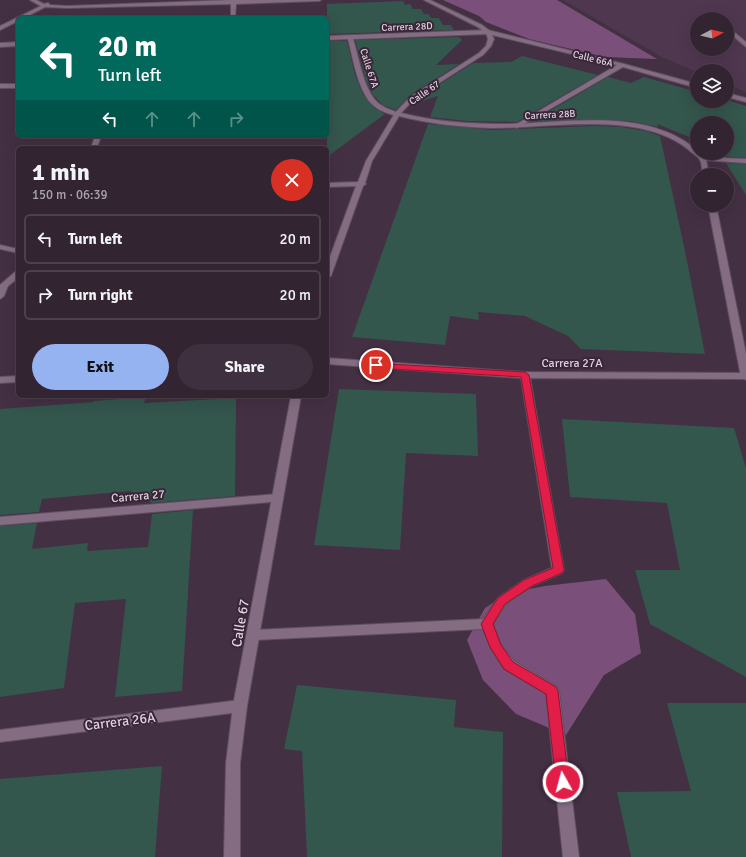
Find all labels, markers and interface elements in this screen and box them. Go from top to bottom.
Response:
north arrow [690,12,734,56]
map controls [690,12,734,212]
street label: Carrera 28D [381,20,433,34]
text: 20 m [98,30,157,64]
icon: left [32,32,84,84]
street label: Calle 67A [357,47,381,90]
street label: Calle 66A [571,48,614,70]
text: Turn left [98,64,161,86]
button: layers [690,64,734,108]
street label: Calle 67 [407,78,442,108]
icon: left [99,108,121,130]
icon: ahead [141,108,163,130]
icon: ahead [183,108,205,130]
icon: right [225,108,247,130]
street label: Carrera 28B [524,108,576,122]
button: + [690,116,734,160]
text: 1 min [32,157,90,187]
button: close [271,159,313,201]
button: − [690,168,734,212]
text: 150 m · 06:39 [32,187,108,203]
icon: left [34,228,56,250]
text: Turn left [68,230,122,248]
text: 20 m [280,230,311,248]
icon: right [34,284,56,306]
text: Turn right [68,286,133,304]
text: 20 m [280,286,311,304]
button: Exit [32,344,169,390]
button: Share [177,344,313,390]
pin [359,348,393,382]
icon: arrive [365,354,387,376]
street label: Carrera 27A [541,356,603,371]
street label: Carrera 27 [111,487,166,506]
street label: Calle 67 [228,598,253,648]
street label: Carrera 26A [84,709,157,734]
position arrow [542,761,584,803]

